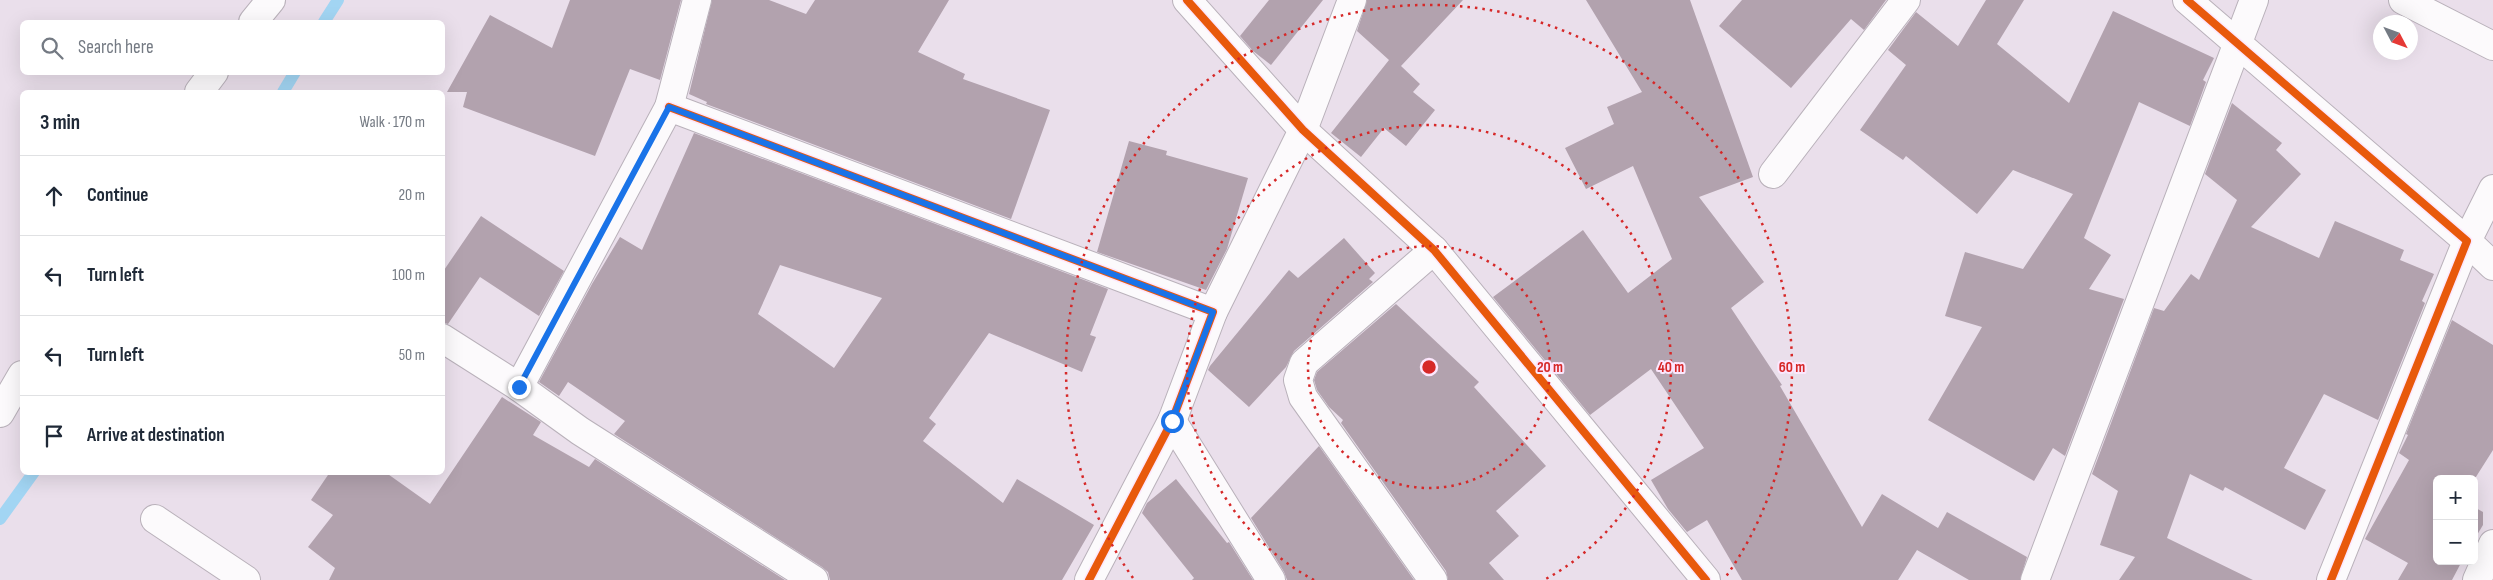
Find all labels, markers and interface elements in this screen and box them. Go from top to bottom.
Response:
north arrow [2373,15,2418,60]
search box [20,20,445,75]
icon: search [38,34,66,62]
text: Search here [78,36,154,59]
text: 3 min [40,110,80,135]
text: Walk · 170 m [360,113,425,132]
icon: ahead [40,182,68,210]
text: Continue [87,184,148,207]
text: 20 m [398,186,425,205]
icon: left [40,262,68,290]
text: Turn left [87,264,144,287]
text: 100 m [392,266,425,285]
icon: left [40,342,68,370]
text: Turn left [87,344,144,367]
text: 50 m [399,346,425,365]
centre of rings [1420,358,1438,376]
text: 20 m [1537,358,1563,377]
text: 40 m [1658,358,1684,377]
text: 60 m [1779,358,1805,377]
route end [508,376,531,399]
route start [1161,410,1184,433]
icon: arrive [40,422,68,450]
text: Arrive at destination [87,424,225,447]
map controls [2433,475,2478,565]
button: + [2433,475,2478,520]
button: − [2433,520,2478,565]

